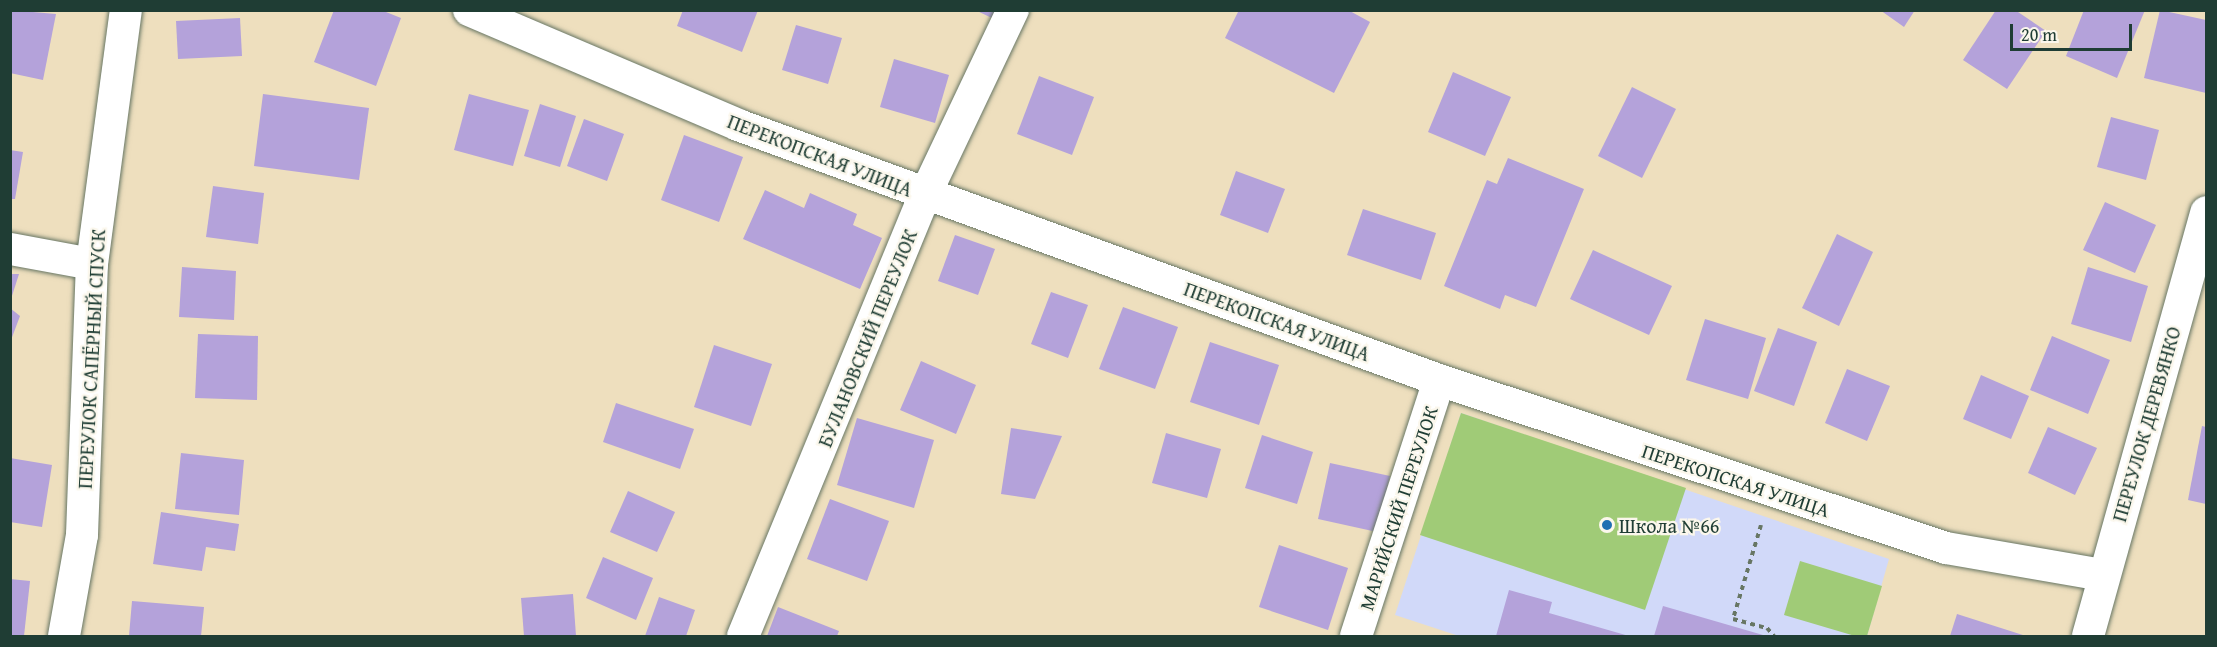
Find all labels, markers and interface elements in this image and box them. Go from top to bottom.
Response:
scale bar [2013,12,2134,50]
text: 20 m [2021,21,2057,48]
street label: ПЕРЕКОПСКАЯ УЛИЦА [724,109,916,201]
street label: БУЛАНОВСКИЙ ПЕРЕУЛОК [812,226,922,450]
street label: ПЕРЕУЛОК САПЁРНЫЙ СПУСК [72,229,110,489]
street label: ПЕРЕКОПСКАЯ УЛИЦА [1181,276,1373,366]
street label: ПЕРЕУЛОК ДЕРЕВЯНКО [2107,324,2185,524]
street label: МАРИЙСКИЙ ПЕРЕУЛОК [1354,403,1442,613]
street label: ПЕРЕКОПСКАЯ УЛИЦА [1639,438,1833,522]
place label: Школа №66 [1619,513,1719,537]
marker: Школа №66 [1600,518,1614,532]

